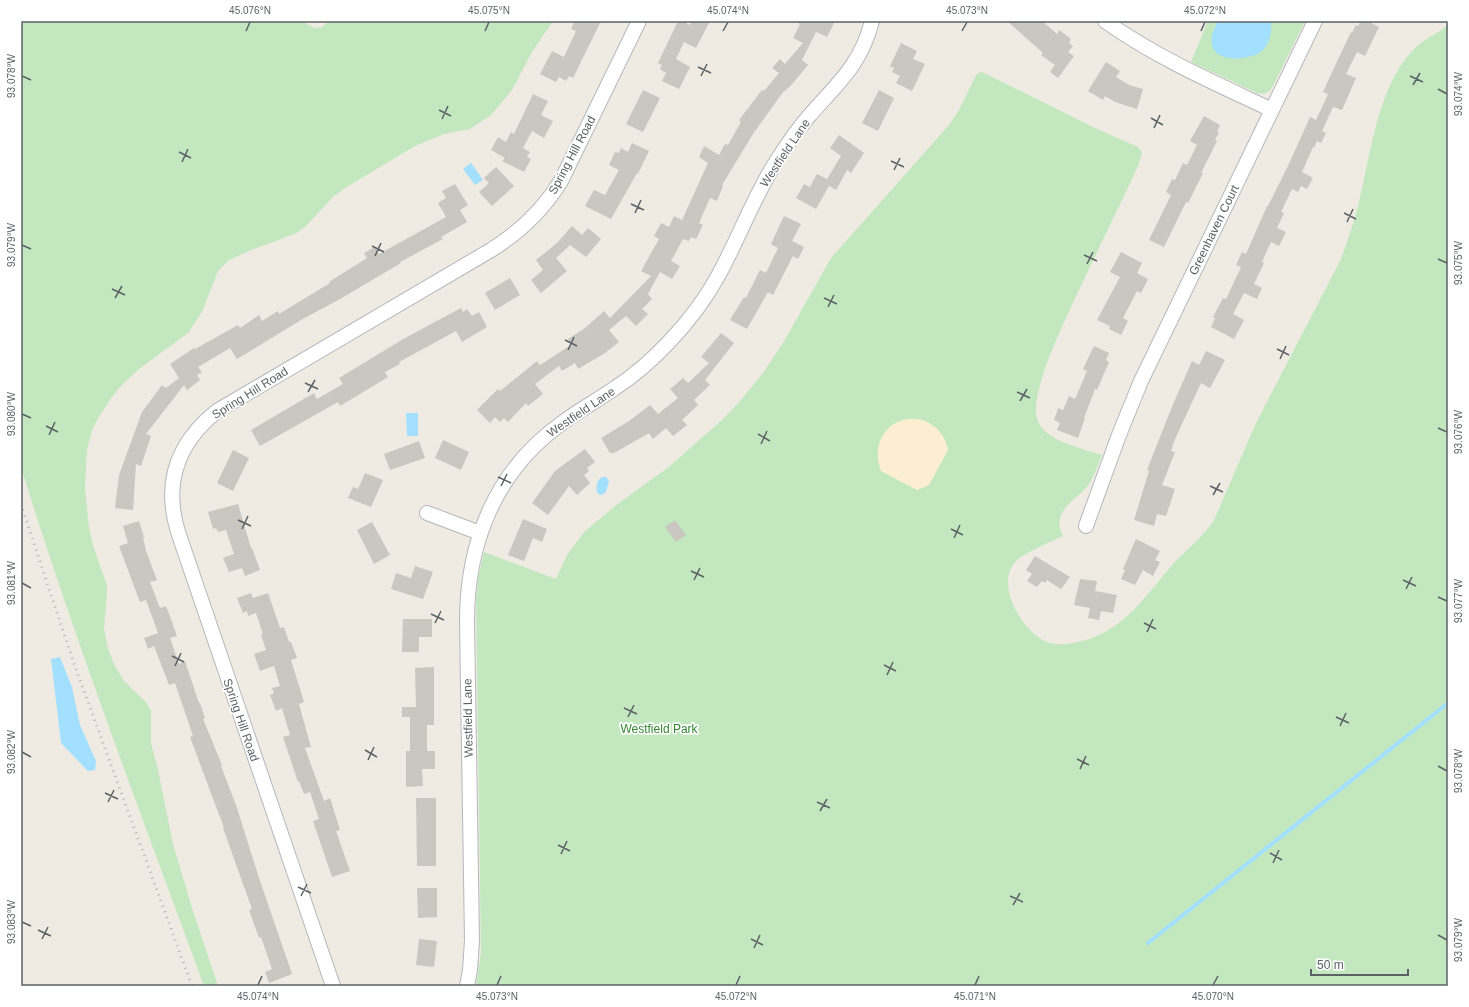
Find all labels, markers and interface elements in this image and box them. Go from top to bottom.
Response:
text: 45.076°N [229,5,271,16]
text: 45.075°N [468,5,510,16]
text: 45.074°N [707,5,749,16]
text: 45.073°N [946,5,988,16]
text: 45.072°N [1184,5,1226,16]
text: 93.078°W [6,53,17,98]
text: 93.074°W [1453,71,1464,116]
street label: Spring Hill Road [545,113,599,197]
street label: Westfield Lane [757,116,813,190]
street label: Greenhaven Court [1186,182,1242,277]
text: 93.079°W [6,222,17,267]
text: 93.075°W [1453,240,1464,285]
street label: Spring Hill Road [210,364,290,422]
street label: Westfield Lane [544,384,618,440]
text: 93.080°W [6,391,17,436]
text: 93.076°W [1453,409,1464,454]
text: 93.081°W [6,560,17,605]
text: 93.077°W [1453,578,1464,623]
street label: Spring Hill Road [220,677,262,763]
street label: Westfield Lane [460,678,476,758]
park label: Westfield Park [620,722,699,736]
text: 93.082°W [6,729,17,774]
text: 93.078°W [1453,748,1464,793]
text: 93.083°W [6,899,17,944]
text: 93.079°W [1453,917,1464,962]
scale bar [1311,951,1408,977]
text: 50 m [1317,958,1344,972]
text: 45.074°N [237,991,279,1002]
text: 45.073°N [476,991,518,1002]
text: 45.072°N [715,991,757,1002]
text: 45.071°N [954,991,996,1002]
text: 45.070°N [1192,991,1234,1002]

